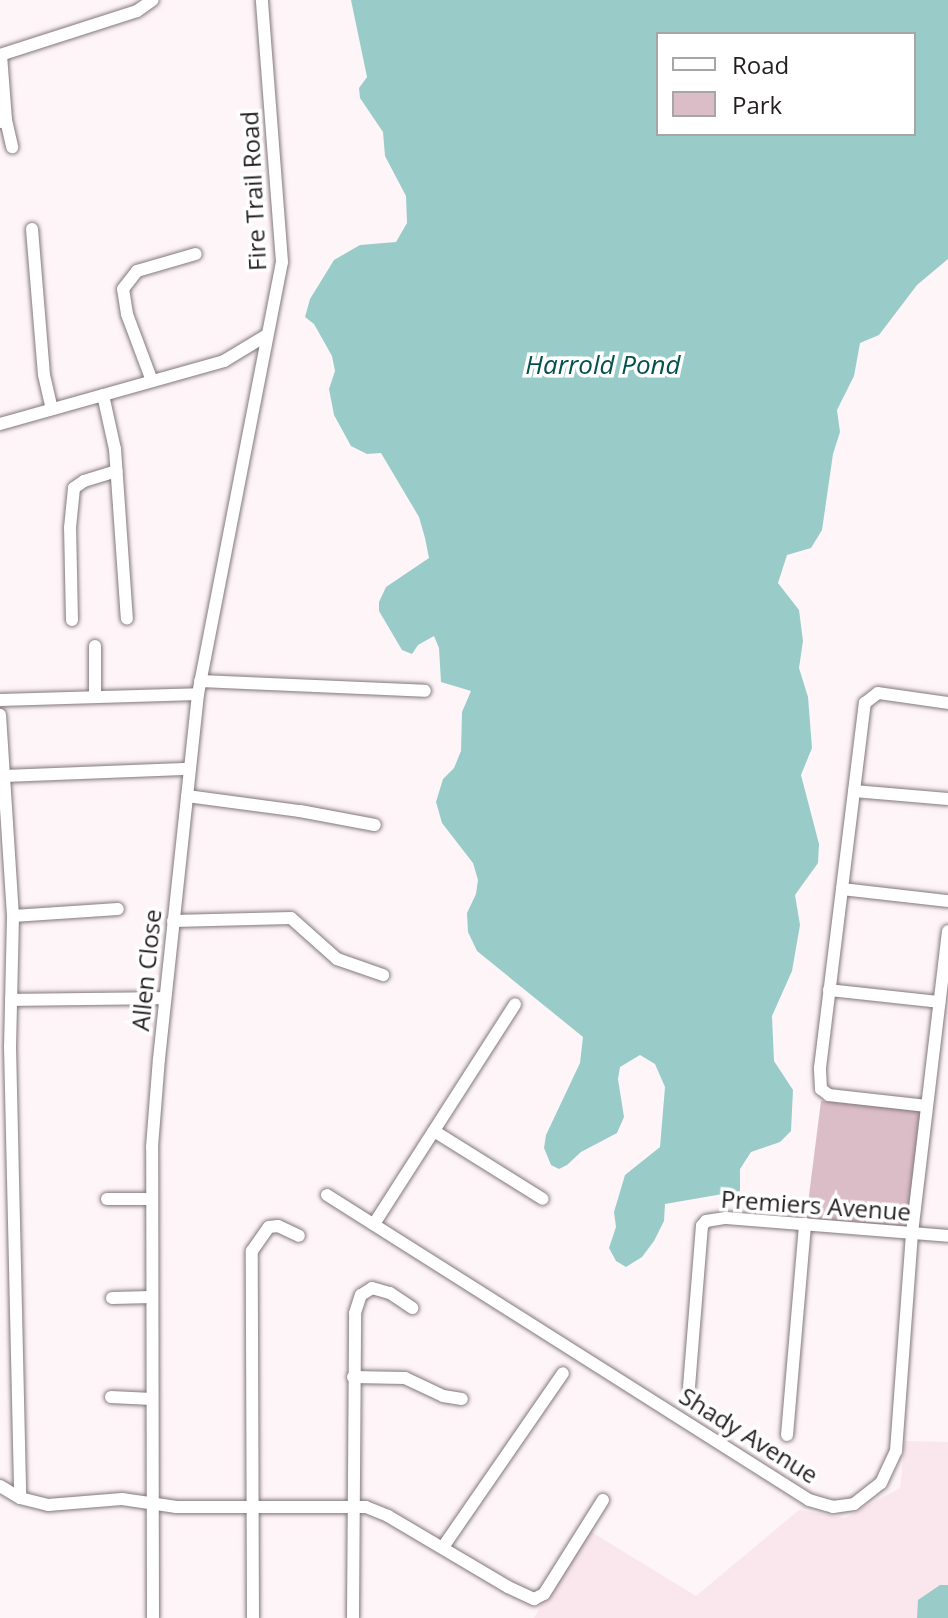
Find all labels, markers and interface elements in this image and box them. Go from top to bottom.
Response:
legend [656,32,916,136]
text: Road [732,48,789,81]
text: Park [732,88,782,121]
street label: Fire Trail Road [234,110,272,272]
water label: Harrold Pond [525,349,681,381]
street label: Allen Close [125,908,167,1032]
street label: Premiers Avenue [720,1184,912,1226]
street label: Shady Avenue [674,1381,824,1489]

